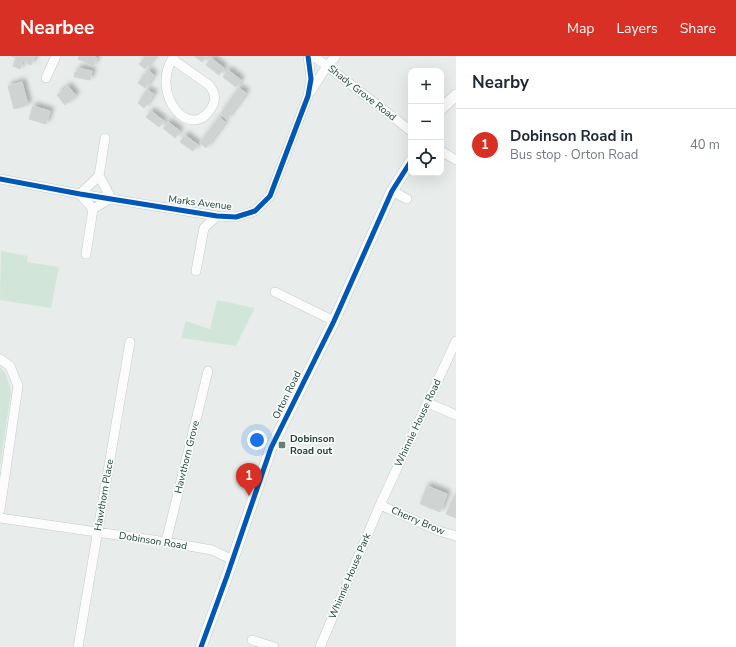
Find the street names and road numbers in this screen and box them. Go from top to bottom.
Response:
street label: Shady Grove Road [325,62,399,124]
street label: Marks Avenue [168,192,232,214]
street label: Orton Road [269,368,305,421]
street label: Whinnie House Road [392,377,445,469]
street label: Hawthorn Grove [171,419,203,495]
street label: Hawthorn Place [91,458,117,532]
street label: Cherry Brow [389,503,448,539]
street label: Dobinson Road [118,529,188,553]
street label: Whinnie House Park [326,530,375,621]

